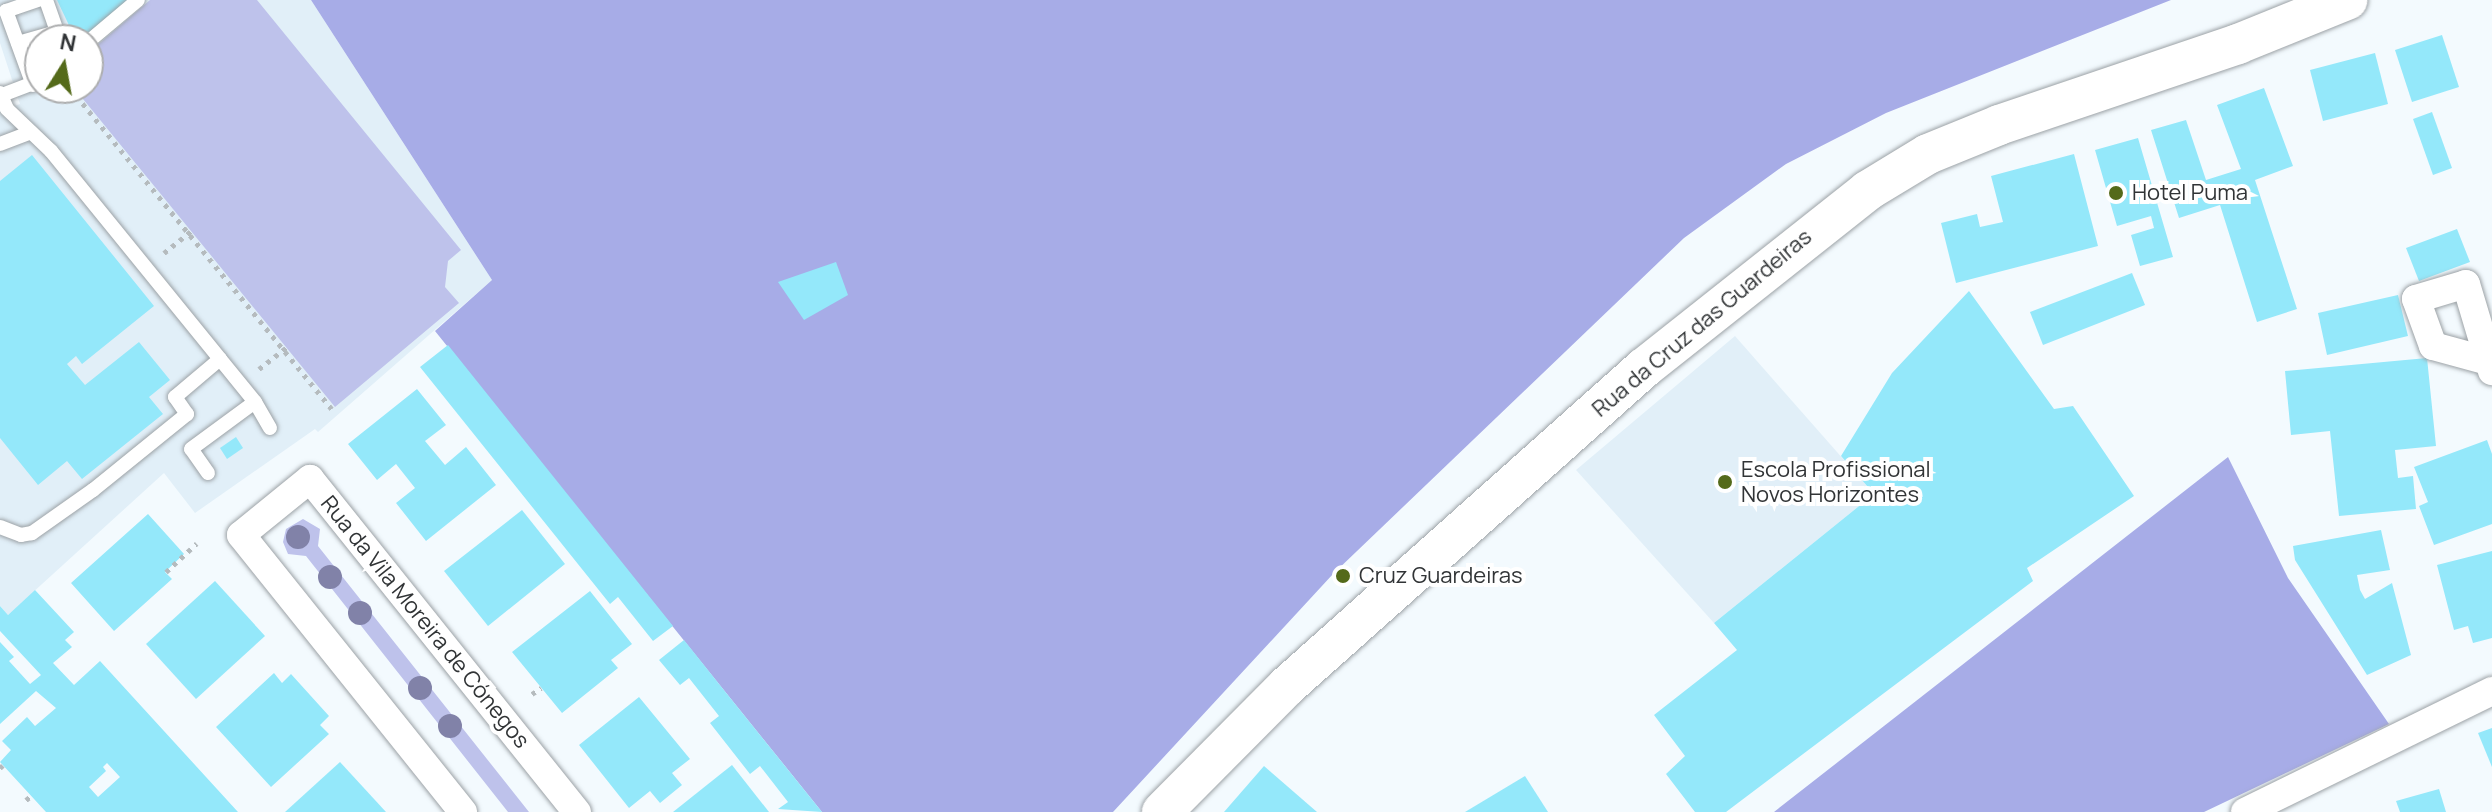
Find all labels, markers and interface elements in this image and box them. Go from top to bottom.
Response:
north arrow [24,24,104,104]
text: N [58,26,79,59]
place label: Hotel Puma [2132,180,2248,206]
marker: Hotel Puma [2107,184,2125,202]
street label: Rua da Cruz das Guardeiras [1587,224,1817,422]
place label: Escola Profissional Novos Horizontes [1741,456,1931,508]
marker: Escola Profissional Novos Horizontes [1716,473,1734,491]
street label: Rua da Vila Moreira de Cónegos [315,491,535,753]
place label: Cruz Guardeiras [1359,563,1523,589]
marker: Cruz Guardeiras [1334,567,1352,585]

